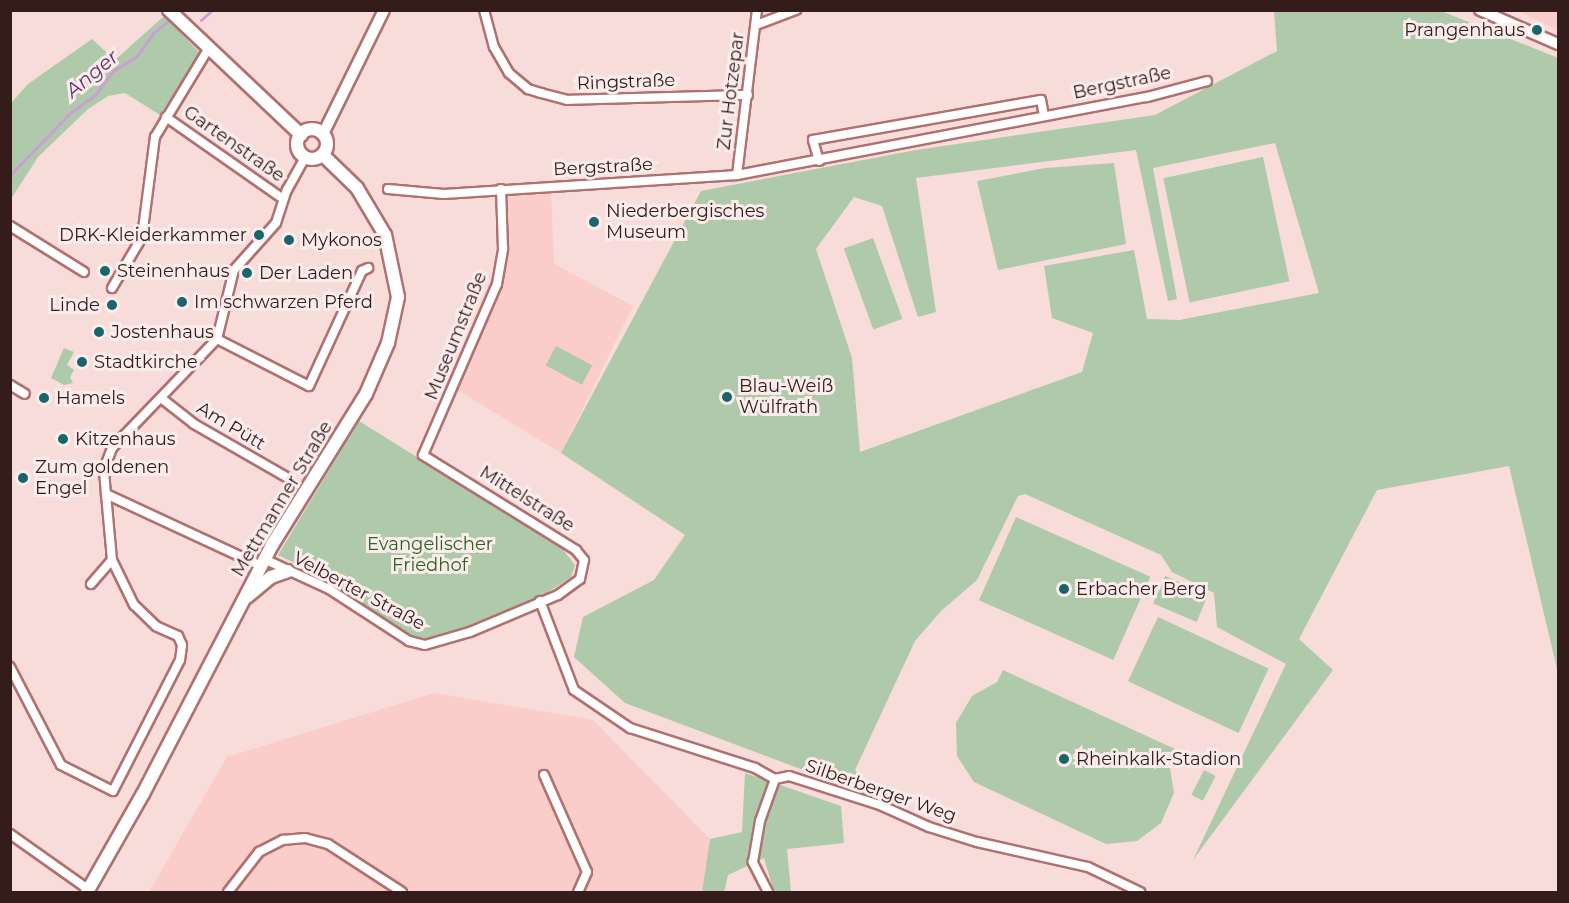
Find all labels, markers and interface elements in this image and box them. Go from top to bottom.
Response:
place label: Prangenhaus [1404,19,1525,41]
marker: Prangenhaus [1530,23,1544,37]
street label: Zur Hotzepar [713,31,749,151]
water label: Anger [61,45,123,103]
street label: Bergstraße [1071,62,1173,104]
street label: Ringstraße [576,69,676,95]
street label: Gartenstraße [179,101,289,187]
street label: Bergstraße [553,154,653,180]
place label: Niederbergisches Museum [606,201,764,244]
marker: Niederbergisches Museum [587,215,601,229]
place label: DRK-Kleiderkammer [59,224,247,246]
marker: DRK-Kleiderkammer [252,228,266,242]
place label: Mykonos [301,229,382,251]
marker: Mykonos [282,233,296,247]
place label: Steinenhaus [117,260,230,282]
place label: Der Laden [259,262,353,284]
marker: Steinenhaus [98,264,112,278]
marker: Der Laden [240,266,254,280]
street label: Museumstraße [420,269,492,403]
place label: Im schwarzen Pferd [194,291,373,313]
place label: Linde [49,294,100,316]
marker: Im schwarzen Pferd [175,295,189,309]
marker: Linde [105,298,119,312]
place label: Jostenhaus [111,321,214,343]
marker: Jostenhaus [92,325,106,339]
place label: Stadtkirche [94,351,198,373]
marker: Stadtkirche [75,355,89,369]
place label: Blau-Weiß Wülfrath [739,376,833,418]
place label: Hamels [56,387,125,409]
marker: Blau-Weiß Wülfrath [720,390,734,404]
marker: Hamels [37,391,51,405]
street label: Am Pütt [193,397,269,455]
street label: Mettmanner Straße [227,417,337,581]
place label: Kitzenhaus [75,428,176,450]
marker: Kitzenhaus [56,432,70,446]
place label: Zum goldenen Engel [35,457,169,500]
street label: Mittelstraße [476,461,578,537]
marker: Zum goldenen Engel [16,471,30,485]
park label: Evangelischer Friedhof [367,534,493,576]
street label: Velberter Straße [289,547,429,635]
place label: Erbacher Berg [1076,578,1207,600]
marker: Erbacher Berg [1057,582,1071,596]
place label: Rheinkalk-Stadion [1076,748,1241,770]
marker: Rheinkalk-Stadion [1057,752,1071,766]
street label: Silberberger Weg [803,755,959,827]

